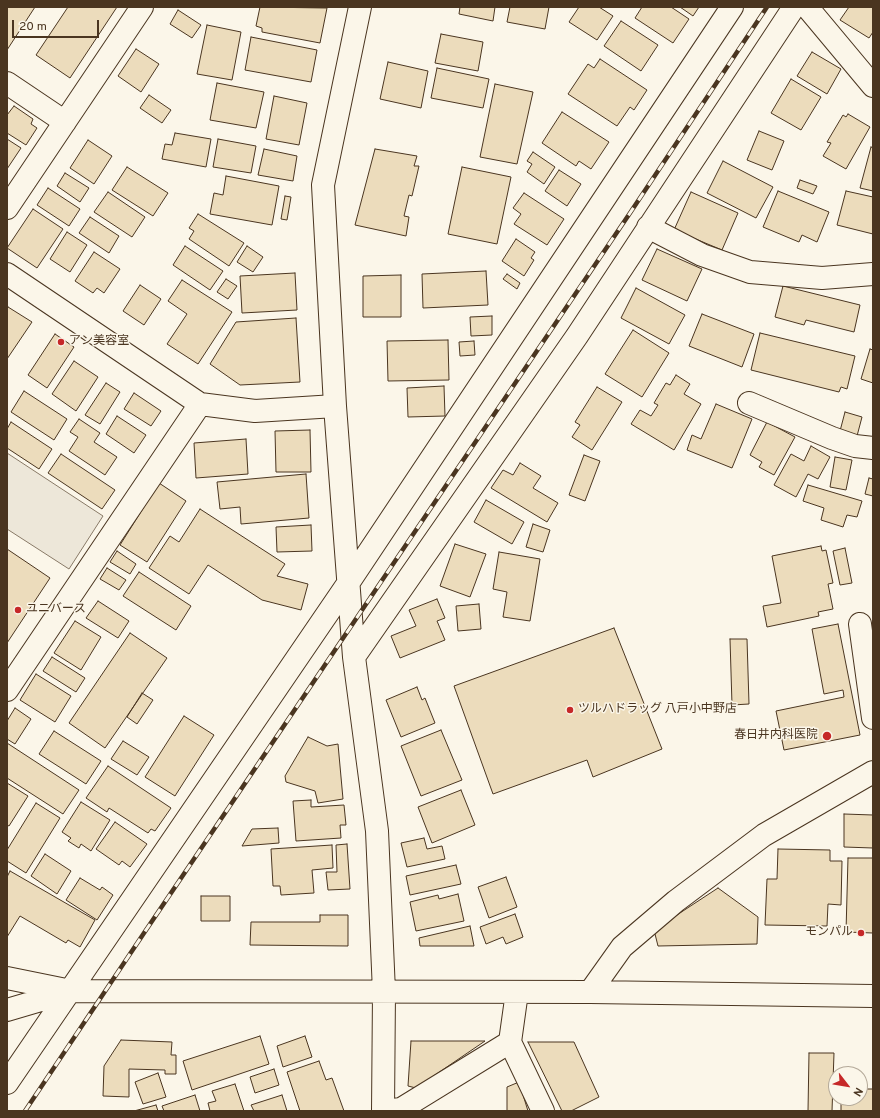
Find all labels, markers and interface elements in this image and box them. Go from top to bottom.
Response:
scale bar [14,12,101,38]
text: 20 m [19,19,47,35]
place label: アン美容室 [69,335,129,349]
marker: アン美容室 [56,337,66,347]
place label: ユニバース [26,603,86,617]
marker: ユニバース [13,605,23,615]
place label: ツルハドラッグ 八戸小中野店 [578,703,737,717]
marker: ツルハドラッグ 八戸小中野店 [565,705,575,715]
place label: 春日井内科医院 [734,729,818,743]
marker: 春日井内科医院 [821,730,833,742]
place label: モンパル [805,926,853,940]
marker: モンパル [856,928,866,938]
north arrow [828,1066,868,1106]
text: N [849,1085,865,1099]

